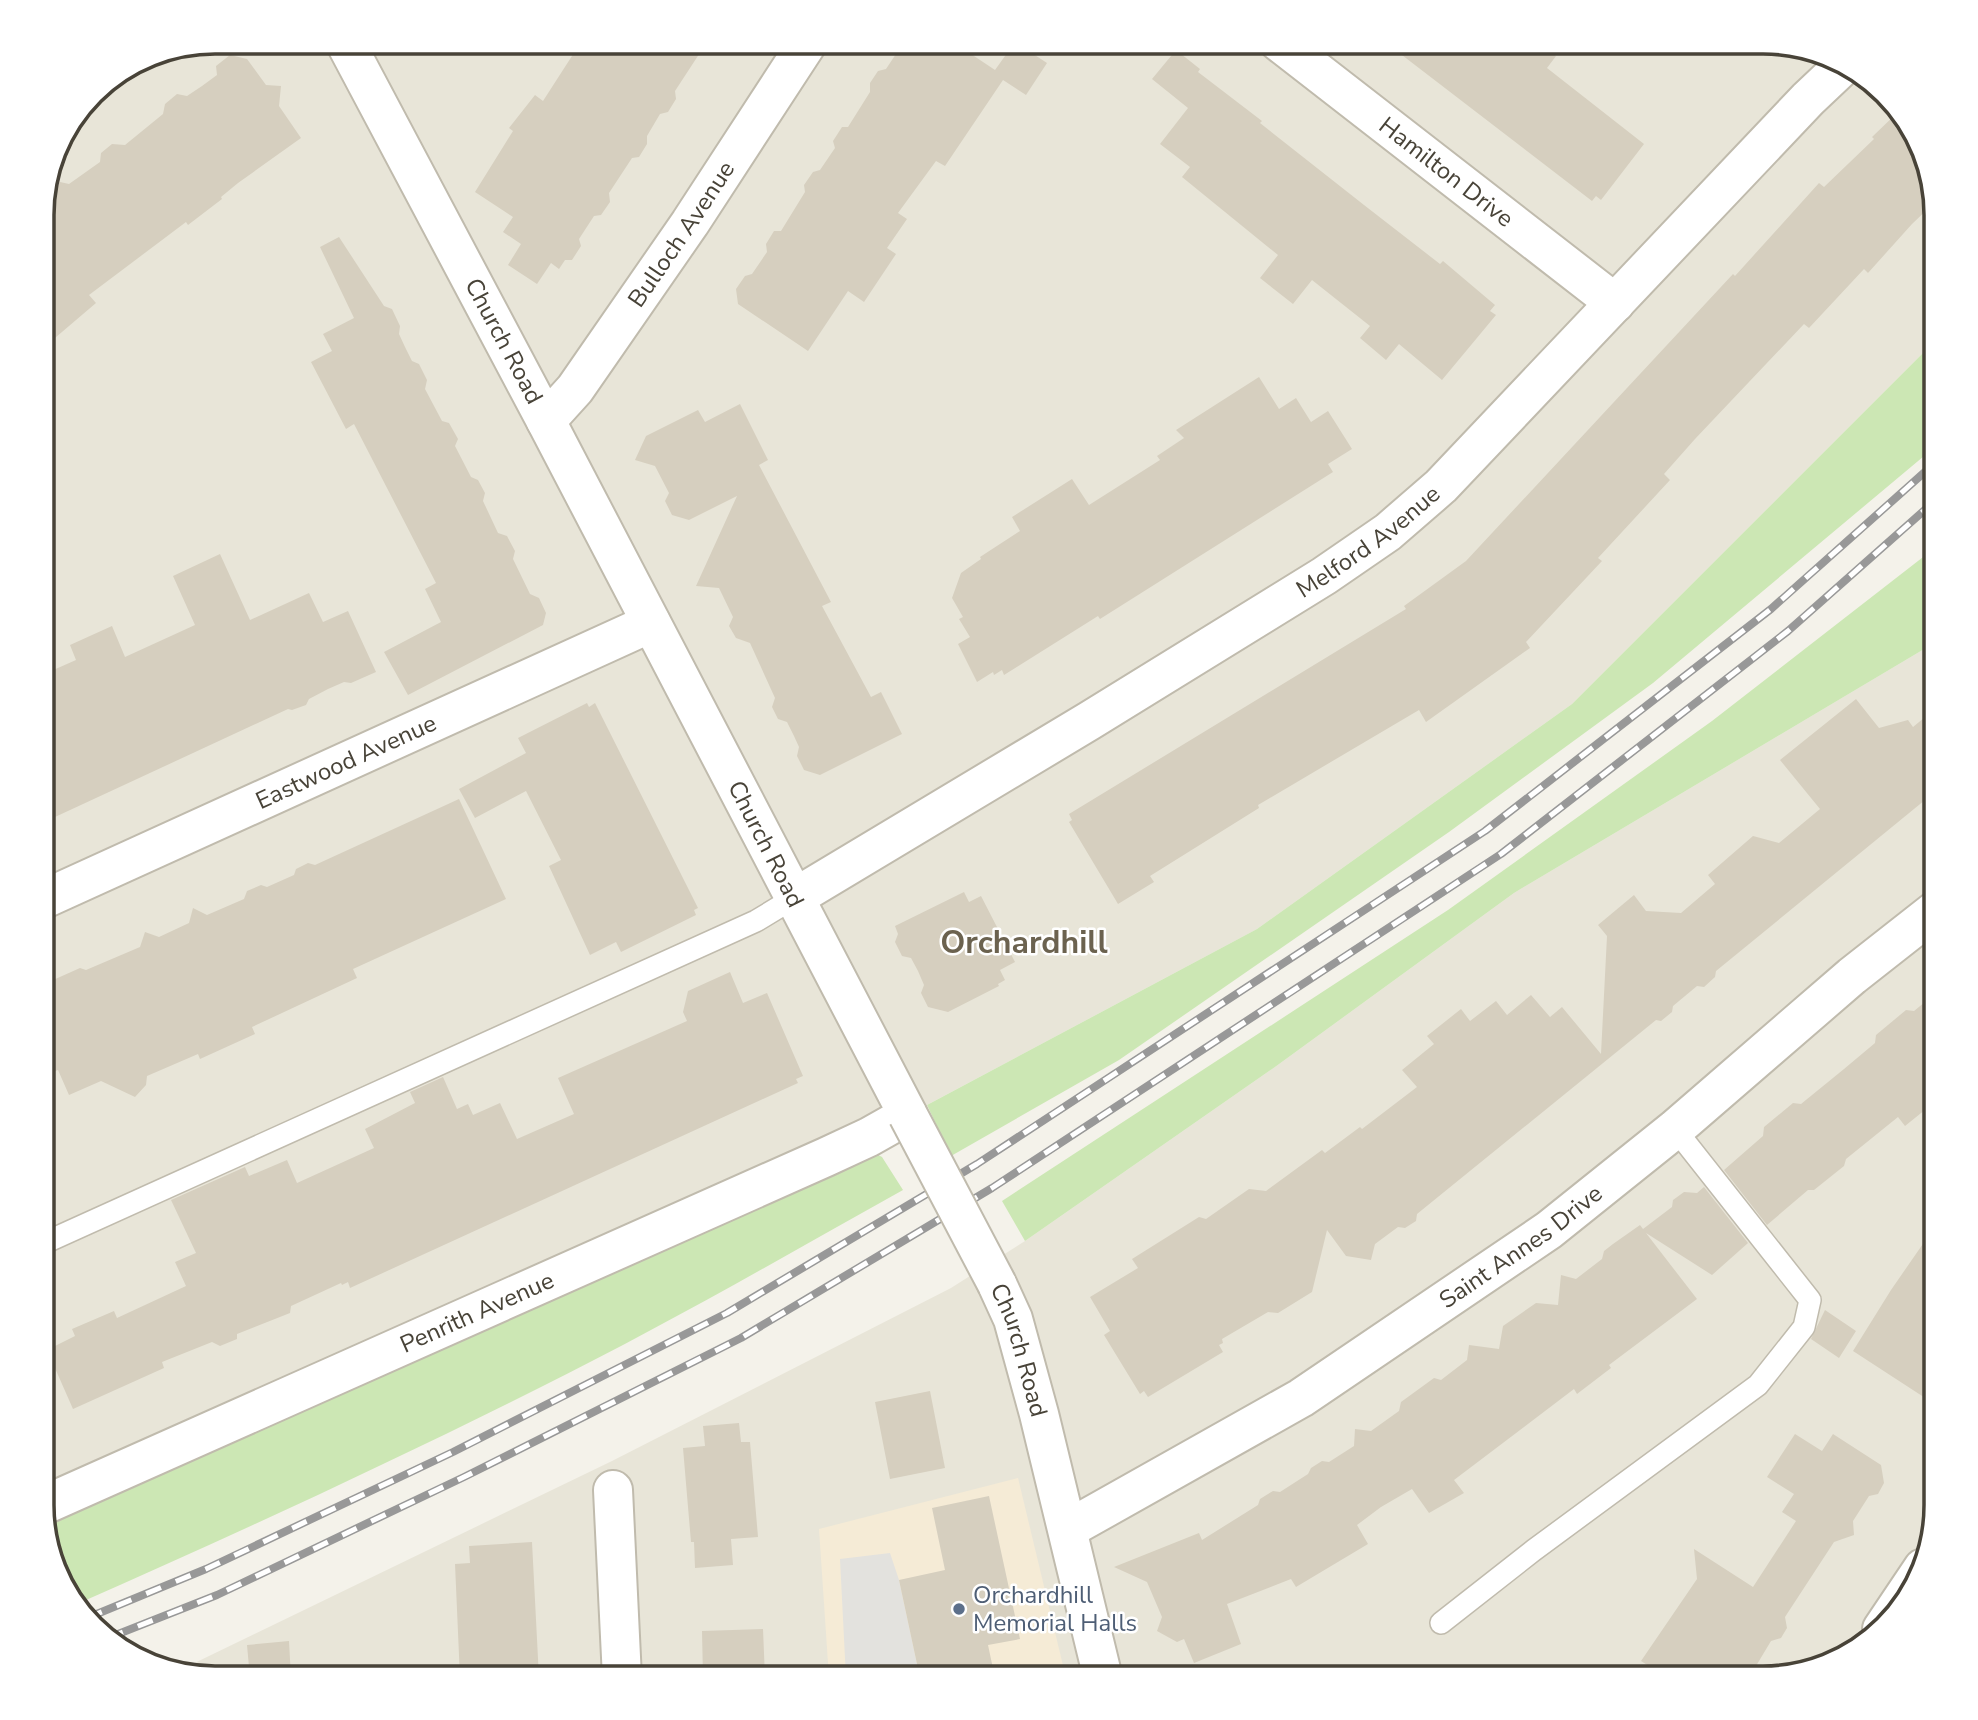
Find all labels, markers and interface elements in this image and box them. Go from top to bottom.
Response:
street label: Hamilton Drive [1372,110,1520,235]
street label: Bulloch Avenue [620,155,742,314]
street label: Church Road [457,272,551,410]
street label: Melford Avenue [1290,478,1447,605]
street label: Eastwood Avenue [251,707,441,817]
street label: Church Road [720,775,812,913]
district label: Orchardhill [940,921,1108,964]
street label: Saint Annes Drive [1433,1178,1609,1316]
street label: Penrith Avenue [395,1264,559,1361]
street label: Church Road [983,1278,1055,1420]
place label: Orchardhill Memorial Halls [973,1579,1137,1639]
marker: Orchardhill Memorial Halls [951,1601,967,1617]

